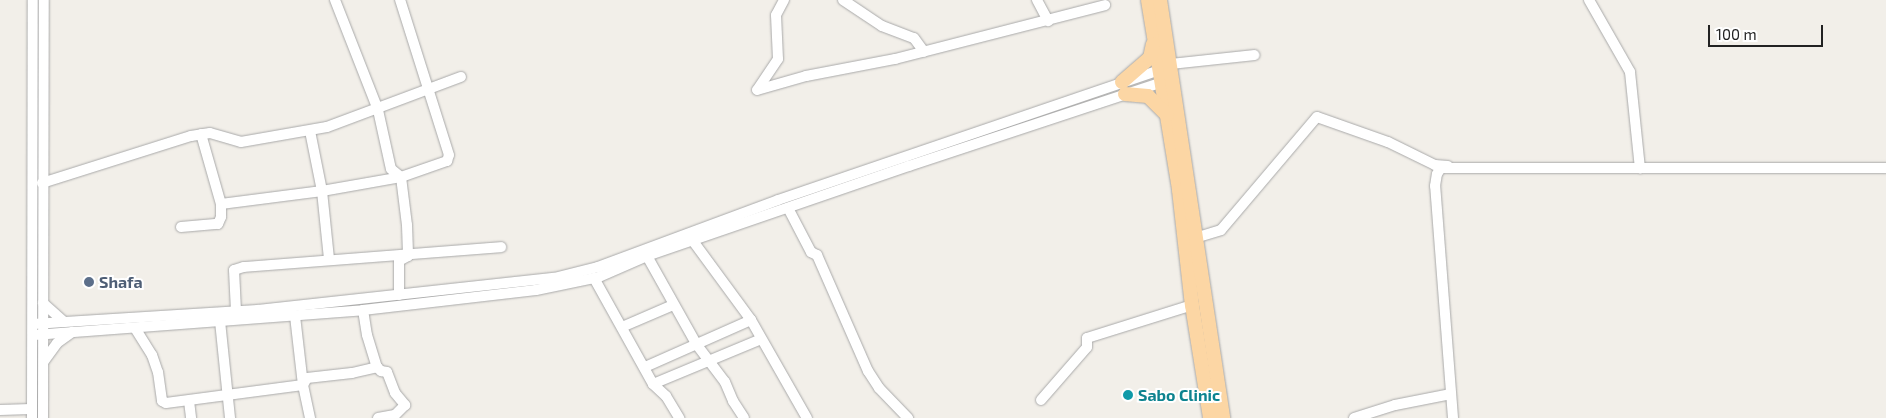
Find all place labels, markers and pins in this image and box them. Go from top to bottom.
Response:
place label: Shafa [99,272,143,292]
marker: Shafa [83,276,95,288]
place label: Sabo Clinic [1138,385,1220,405]
marker: Sabo Clinic [1122,389,1134,401]

